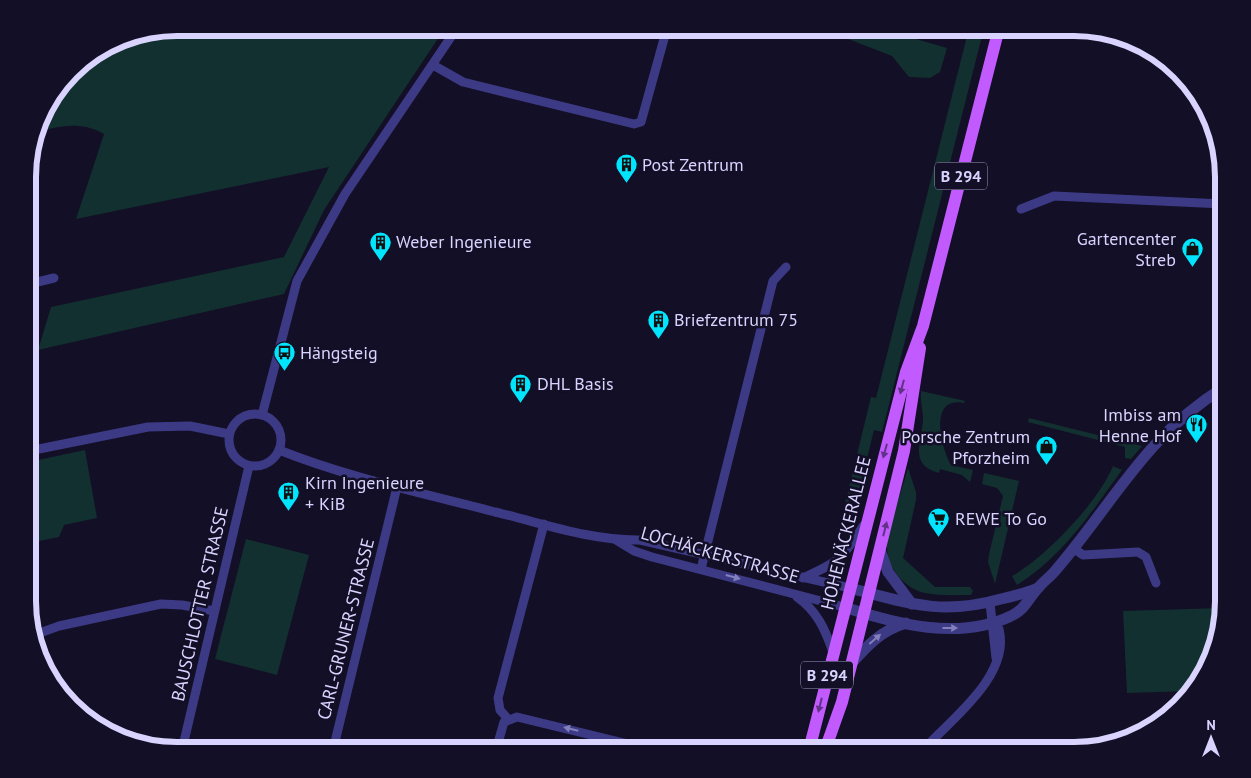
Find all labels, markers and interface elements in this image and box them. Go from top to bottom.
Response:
building icon: Post Zentrum [614,153,638,184]
place label: Post Zentrum [642,153,744,176]
road number: B 294 [935,162,987,190]
place label: Gartencenter Streb [1077,227,1176,271]
building icon: Weber Ingenieure [368,230,392,261]
place label: Weber Ingenieure [396,230,532,253]
shop icon: Gartencenter Streb [1180,237,1204,268]
building icon: Briefzentrum 75 [646,308,670,339]
place label: Briefzentrum 75 [674,308,798,331]
bus stop icon: Hängsteig [272,341,296,372]
place label: Hängsteig [300,341,378,364]
building icon: DHL Basis [509,372,533,403]
place label: DHL Basis [537,372,614,395]
one-way arrow [898,379,906,394]
place label: Imbiss am Henne Hof [1099,403,1182,447]
restaurant icon: Imbiss am Henne Hof [1185,413,1209,444]
place label: Porsche Zentrum Pforzheim [901,425,1030,469]
shop icon: Porsche Zentrum Pforzheim [1034,435,1058,466]
one-way arrow [881,443,889,459]
street label: HOHENÄCKERALLEE [815,453,876,612]
place label: Kirn Ingenieure + KiB [305,471,424,515]
building icon: Kirn Ingenieure + KiB [277,481,301,512]
street label: BAUSCHLOTTER STRASSE [166,504,233,703]
supermarket icon: REWE To Go [927,507,951,538]
place label: REWE To Go [955,507,1047,530]
street label: LOCHÄCKERSTRASSE [638,521,802,588]
one-way arrow [881,521,889,536]
street label: CARL-GRUNER-STRASSE [312,536,379,722]
one-way arrow [726,574,741,582]
one-way arrow [943,624,959,632]
one-way arrow [869,633,882,644]
road number: B 294 [801,662,853,688]
one-way arrow [816,698,824,713]
north arrow [1186,713,1236,763]
text: N [1206,716,1216,734]
one-way arrow [563,725,578,733]

